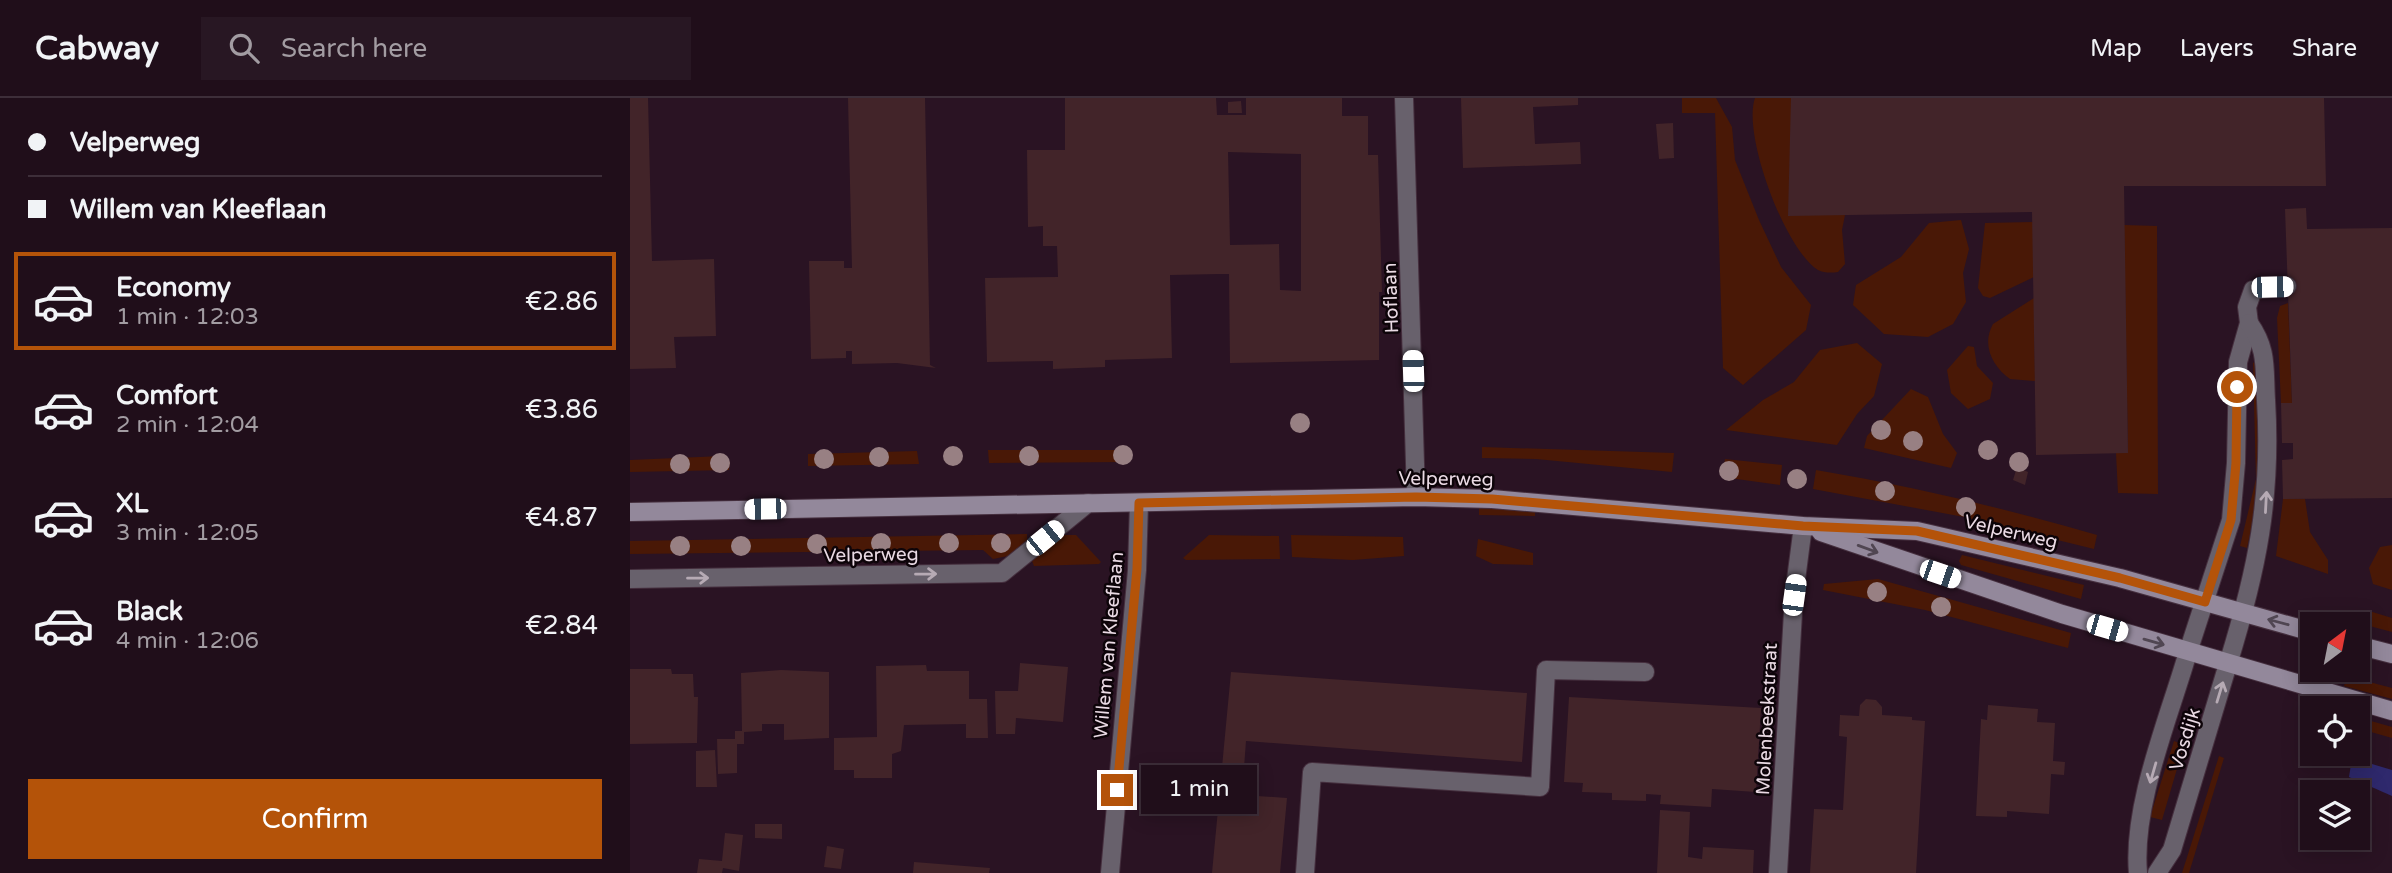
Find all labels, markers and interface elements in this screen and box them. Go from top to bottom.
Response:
search box [201,17,691,80]
text: Cabway [35,29,159,68]
icon: search [225,29,263,67]
text: Search here [281,33,427,64]
text: Map [2090,34,2142,63]
text: Layers [2180,34,2254,63]
text: Share [2292,34,2357,63]
text: Velperweg [70,127,200,158]
text: Willem van Kleeflaan [70,194,327,225]
street label: Hoflaan [1379,262,1403,334]
icon: car [32,270,95,333]
text: Economy [116,272,231,303]
car [2251,276,2294,298]
text: €2.86 [525,286,598,317]
text: 1 min · 12:03 [116,303,259,331]
car [1402,350,1425,392]
route start [2221,371,2253,403]
icon: car [32,378,95,441]
text: Comfort [116,380,218,411]
text: €3.86 [525,394,598,425]
text: 2 min · 12:04 [116,411,259,439]
street label: Velperweg [1398,467,1494,491]
icon: car [32,486,95,549]
text: XL [116,488,148,519]
one-way arrow [2260,491,2273,514]
car [744,498,787,520]
text: €4.87 [525,502,598,533]
street label: Velperweg [1962,511,2060,553]
car [1023,517,1068,559]
text: 3 min · 12:05 [116,519,259,547]
street label: Velperweg [823,543,919,567]
one-way arrow [1856,543,1878,556]
street label: Willem van Kleeflaan [1090,551,1128,739]
car [1917,557,1964,591]
one-way arrow [914,567,937,581]
one-way arrow [686,571,709,584]
car [1781,573,1808,617]
icon: car [32,594,95,657]
text: Black [116,596,183,627]
text: €2.84 [525,610,598,641]
car [2084,612,2131,644]
north arrow [2300,612,2370,682]
map controls [2300,612,2370,850]
one-way arrow [2267,615,2289,628]
text: 4 min · 12:06 [116,627,259,655]
one-way arrow [2143,636,2165,649]
street label: Molenbeekstraat [1752,642,1782,796]
one-way arrow [2214,681,2227,703]
button: locate [2300,696,2370,766]
street label: Vosdijk [2165,705,2205,773]
one-way arrow [2145,761,2158,783]
callout: 1 min [1142,766,1257,814]
route end [1101,774,1133,806]
text: 1 min [1168,775,1230,803]
button: Confirm [28,779,602,859]
button: layers [2300,780,2370,850]

